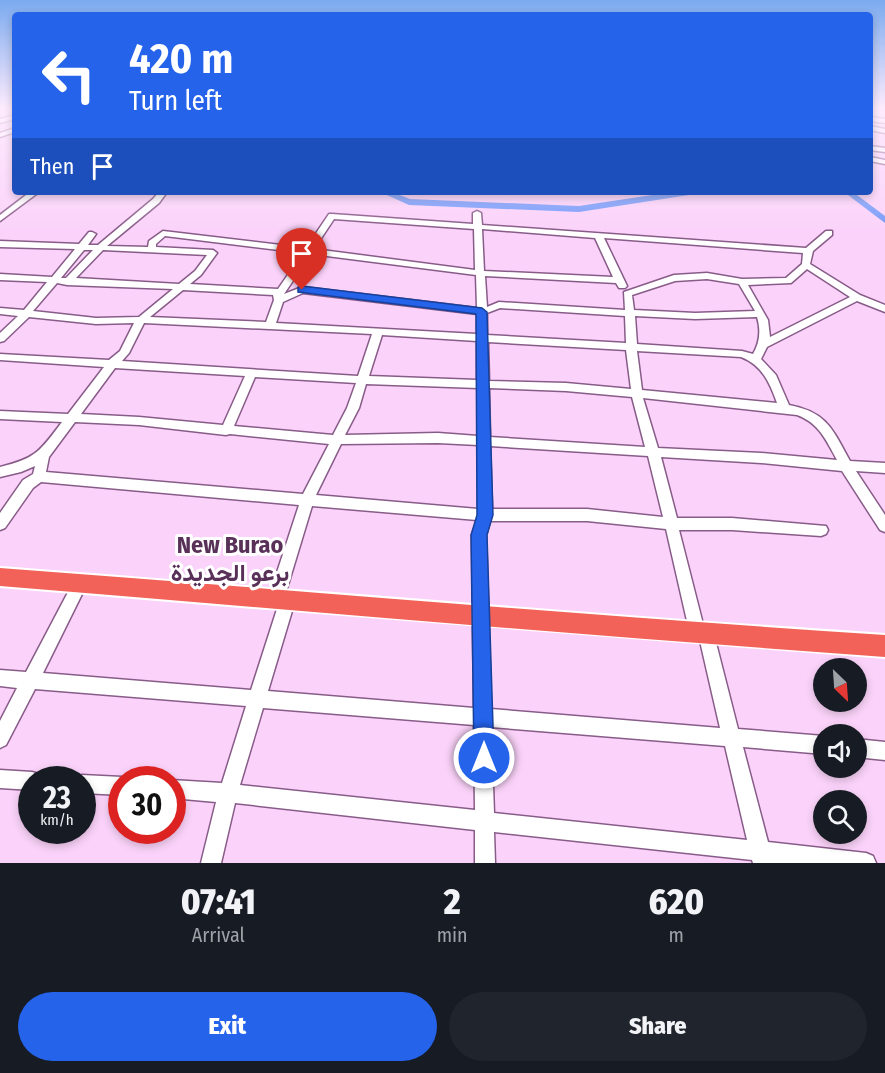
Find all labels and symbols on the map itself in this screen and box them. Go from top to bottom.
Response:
pin [276,228,327,290]
district label: New Burao برعو الجديدة [171,531,289,588]
north arrow [813,658,867,712]
position arrow [452,726,516,790]
speed limit sign: 30 [108,766,186,844]

